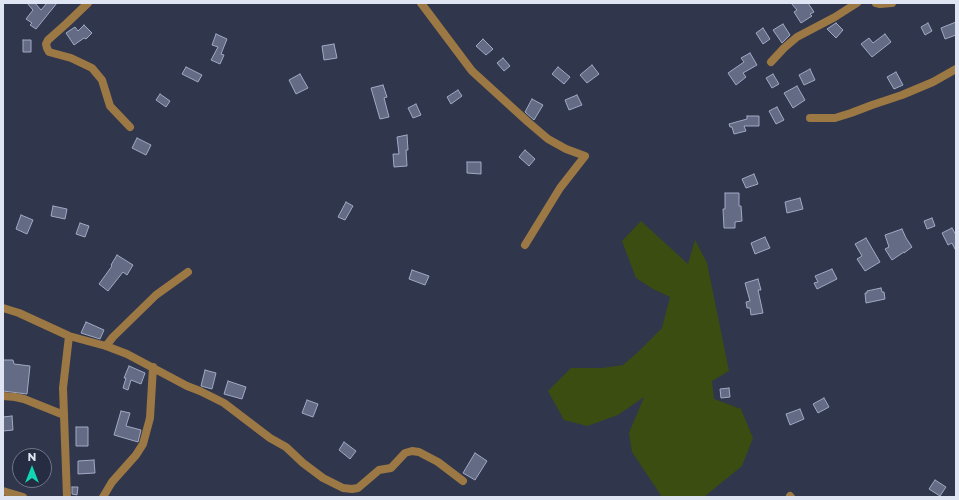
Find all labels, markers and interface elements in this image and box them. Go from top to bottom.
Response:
north arrow [12,448,52,488]
text: N [28,450,36,464]

